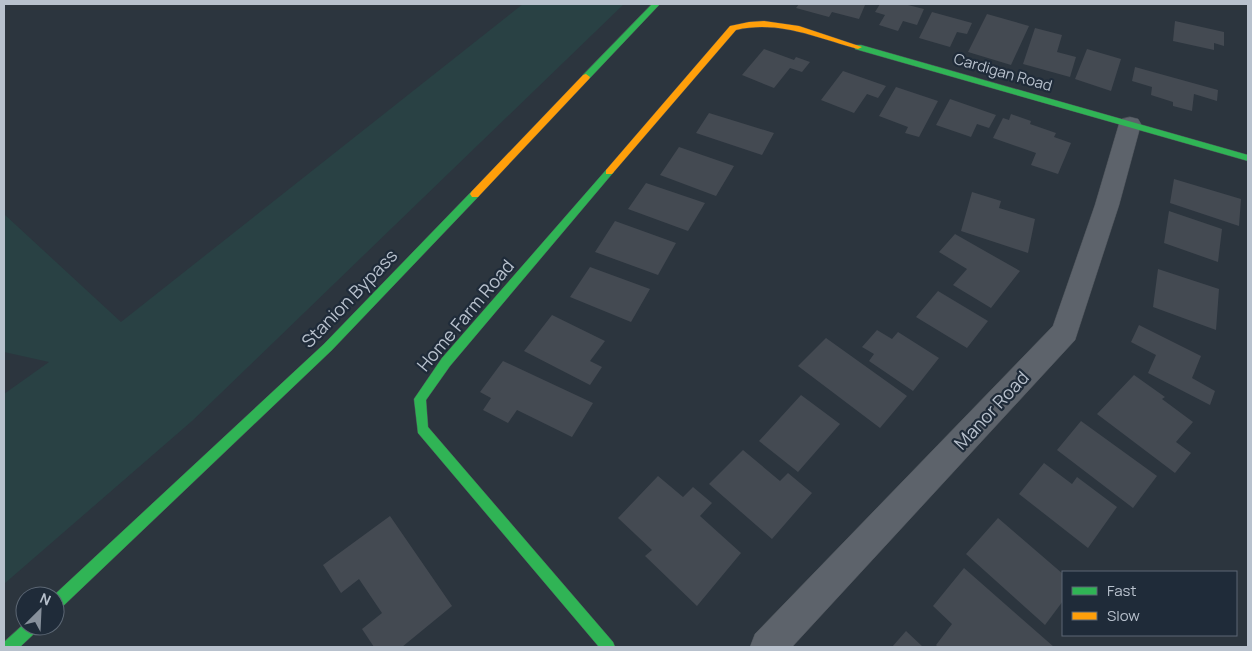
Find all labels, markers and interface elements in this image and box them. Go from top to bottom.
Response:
street label: Cardigan Road [951,48,1055,96]
street label: Stanion Bypass [296,244,402,352]
street label: Home Farm Road [411,254,519,376]
street label: Manor Road [948,366,1034,454]
legend [1062,571,1237,636]
text: Fast [1107,580,1136,601]
north arrow [15,586,65,636]
text: N [37,588,54,609]
text: Slow [1107,605,1140,626]

